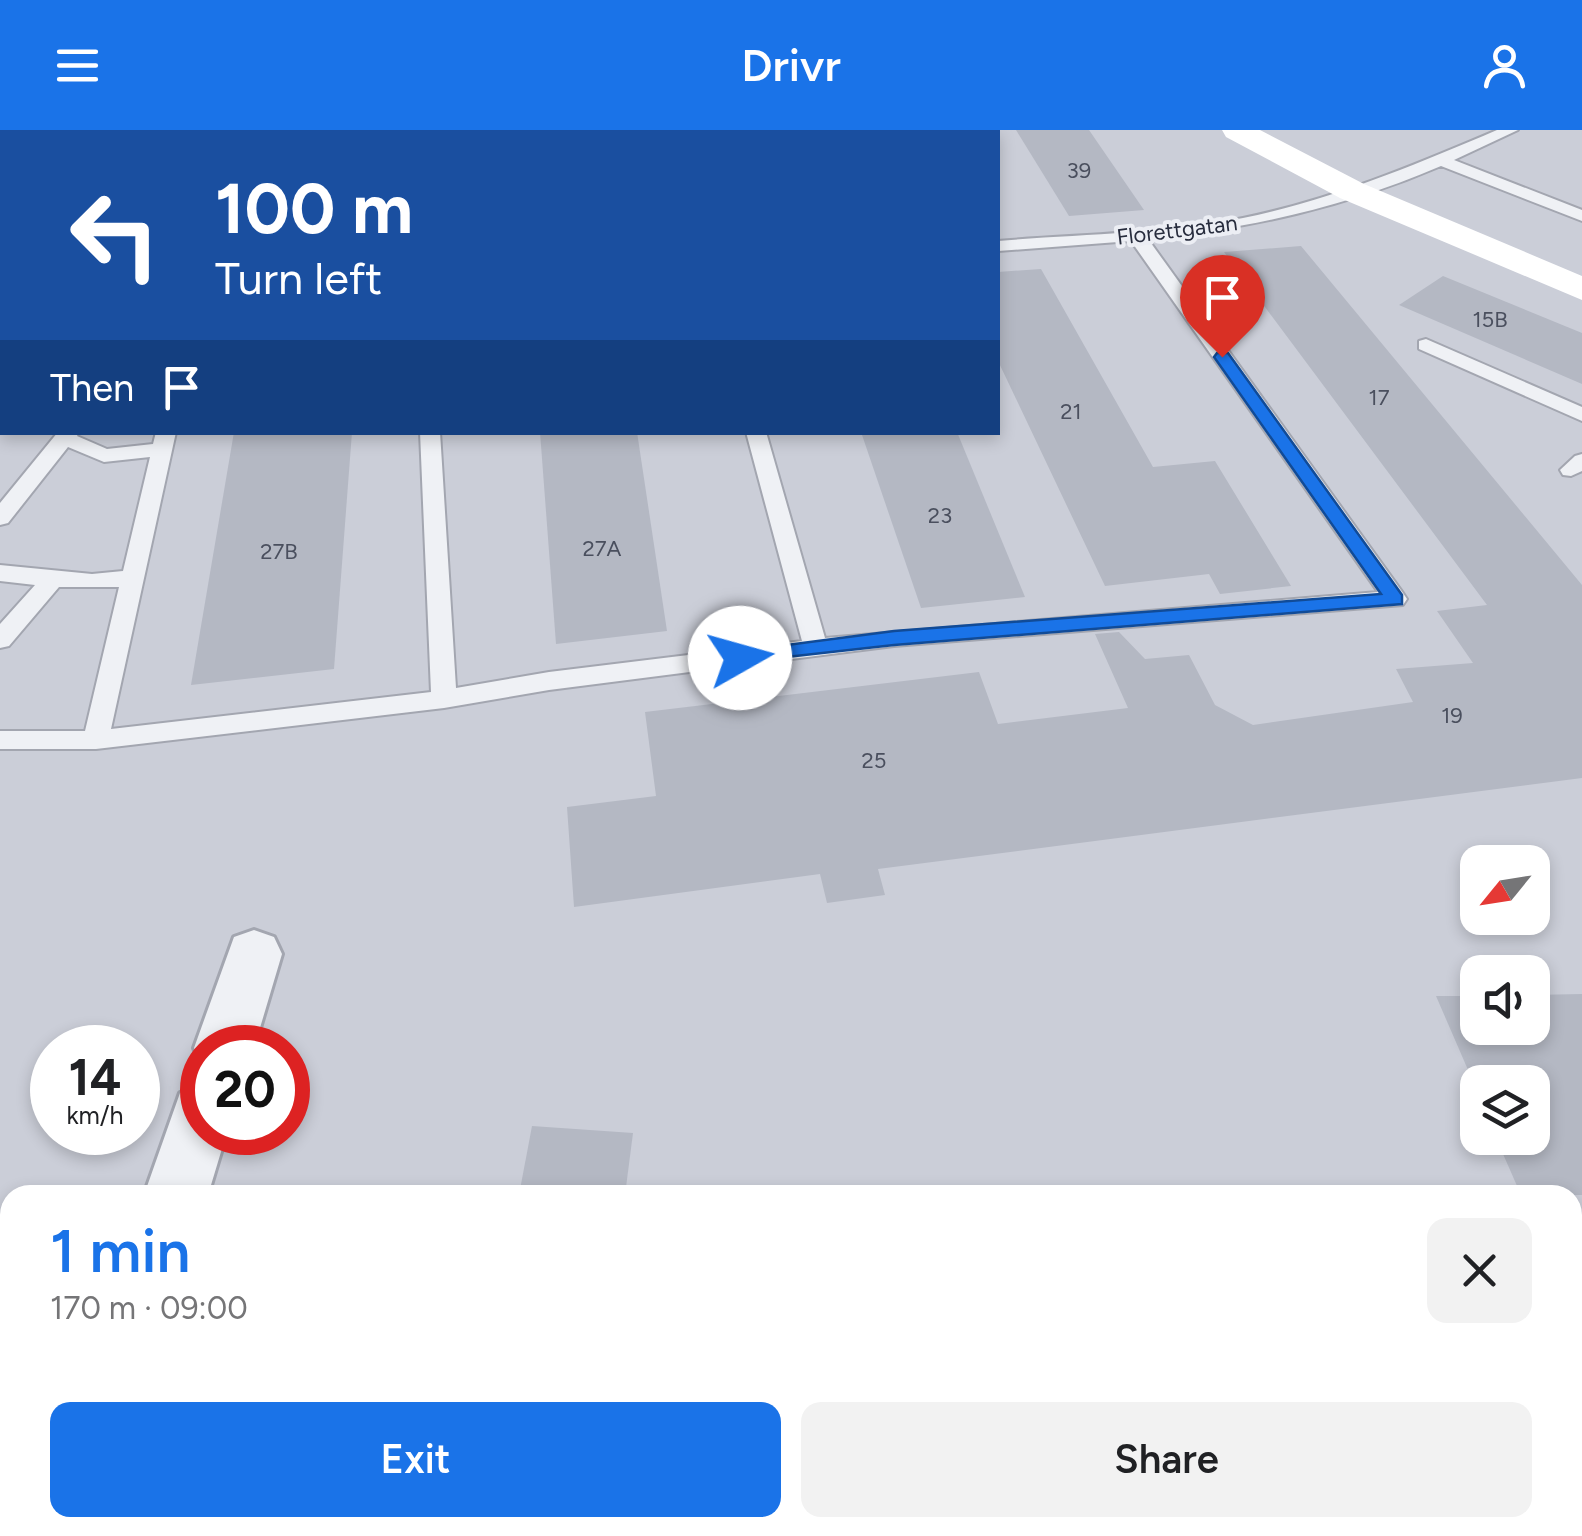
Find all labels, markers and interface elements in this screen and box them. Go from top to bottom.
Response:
icon: menu [50,38,105,93]
text: Drivr [741,38,841,92]
icon: person [1477,38,1532,93]
house number: 39 [1067,157,1091,184]
text: 100 m [215,166,413,251]
icon: left [50,170,180,300]
street label: Florettgatan [1115,209,1239,251]
text: Turn left [215,251,382,305]
pin [1180,255,1265,358]
icon: arrive [1195,270,1250,325]
house number: 15B [1472,306,1508,333]
icon: arrive [154,360,209,415]
text: Then [50,365,134,411]
house number: 17 [1369,384,1390,411]
house number: 21 [1060,398,1082,425]
house number: 23 [928,502,952,529]
house number: 27A [582,535,622,562]
house number: 27B [260,538,298,565]
position arrow [688,606,792,710]
house number: 19 [1441,702,1463,729]
house number: 25 [862,747,886,774]
north arrow [1460,845,1550,935]
map controls [1460,845,1550,1155]
button: sound [1460,955,1550,1045]
speed limit sign: 20 [180,1025,310,1155]
text: 14 [69,1047,121,1108]
button: layers [1460,1065,1550,1155]
text: km/h [66,1100,124,1130]
text: 1 min [50,1215,190,1287]
button: close [1427,1218,1532,1323]
text: 170 m · 09:00 [50,1289,248,1327]
button: Exit [50,1402,781,1517]
button: Share [801,1402,1532,1517]

